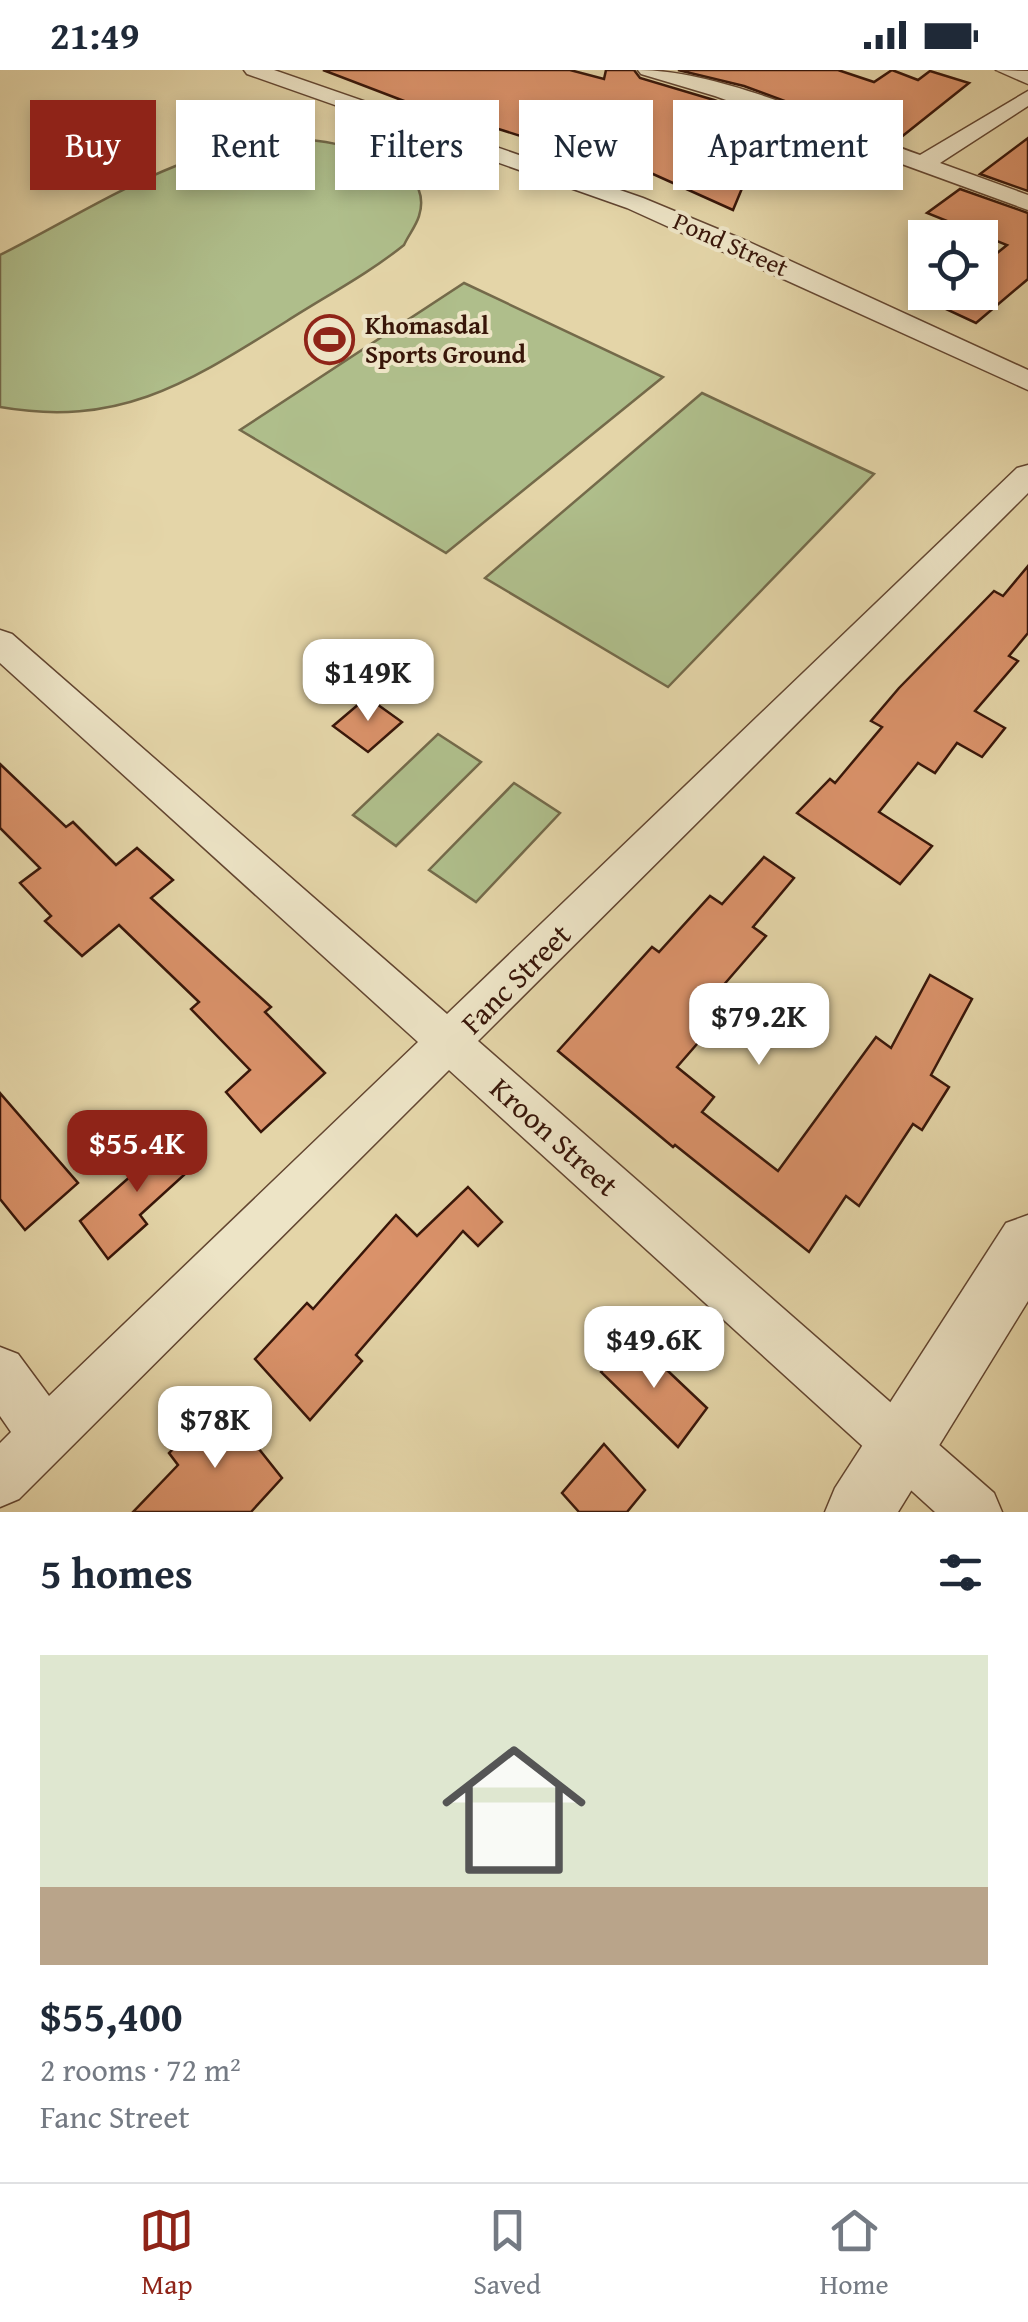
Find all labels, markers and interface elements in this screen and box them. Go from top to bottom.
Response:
text: 21:49 [50,7,140,63]
chip: Buy [30,100,156,190]
chip: Rent [176,100,315,190]
chip: Filters [335,100,499,190]
chip: New [519,100,653,190]
chip: Apartment [673,100,903,190]
street label: Pond Street [668,203,794,285]
map controls [908,220,998,310]
button: locate [908,220,998,310]
place label: Khomasdal Sports Ground [365,307,527,372]
sports icon: Khomasdal Sports Ground [304,313,356,365]
pin: $149K [298,639,438,724]
text: $149K [325,648,411,695]
street label: Fanc Street [450,913,581,1043]
pin: $79.2K [678,983,840,1068]
text: $79.2K [711,992,807,1039]
street label: Kroon Street [481,1067,629,1206]
pin: $55.4K [56,1110,218,1195]
text: $55.4K [89,1119,185,1166]
pin: $49.6K [573,1306,735,1391]
text: $49.6K [606,1315,702,1362]
pin: $78K [156,1386,274,1471]
text: $78K [180,1395,250,1442]
text: 5 homes [40,1542,193,1603]
icon: filters [933,1545,988,1600]
icon: home [424,1720,604,1900]
text: $55,400 [40,1985,182,2046]
text: 2 rooms · 72 m² [40,2046,241,2093]
text: Fanc Street [40,2093,190,2140]
tab: Map [139,2203,194,2304]
tab: Saved [473,2203,541,2304]
tab: Home [820,2203,889,2304]

